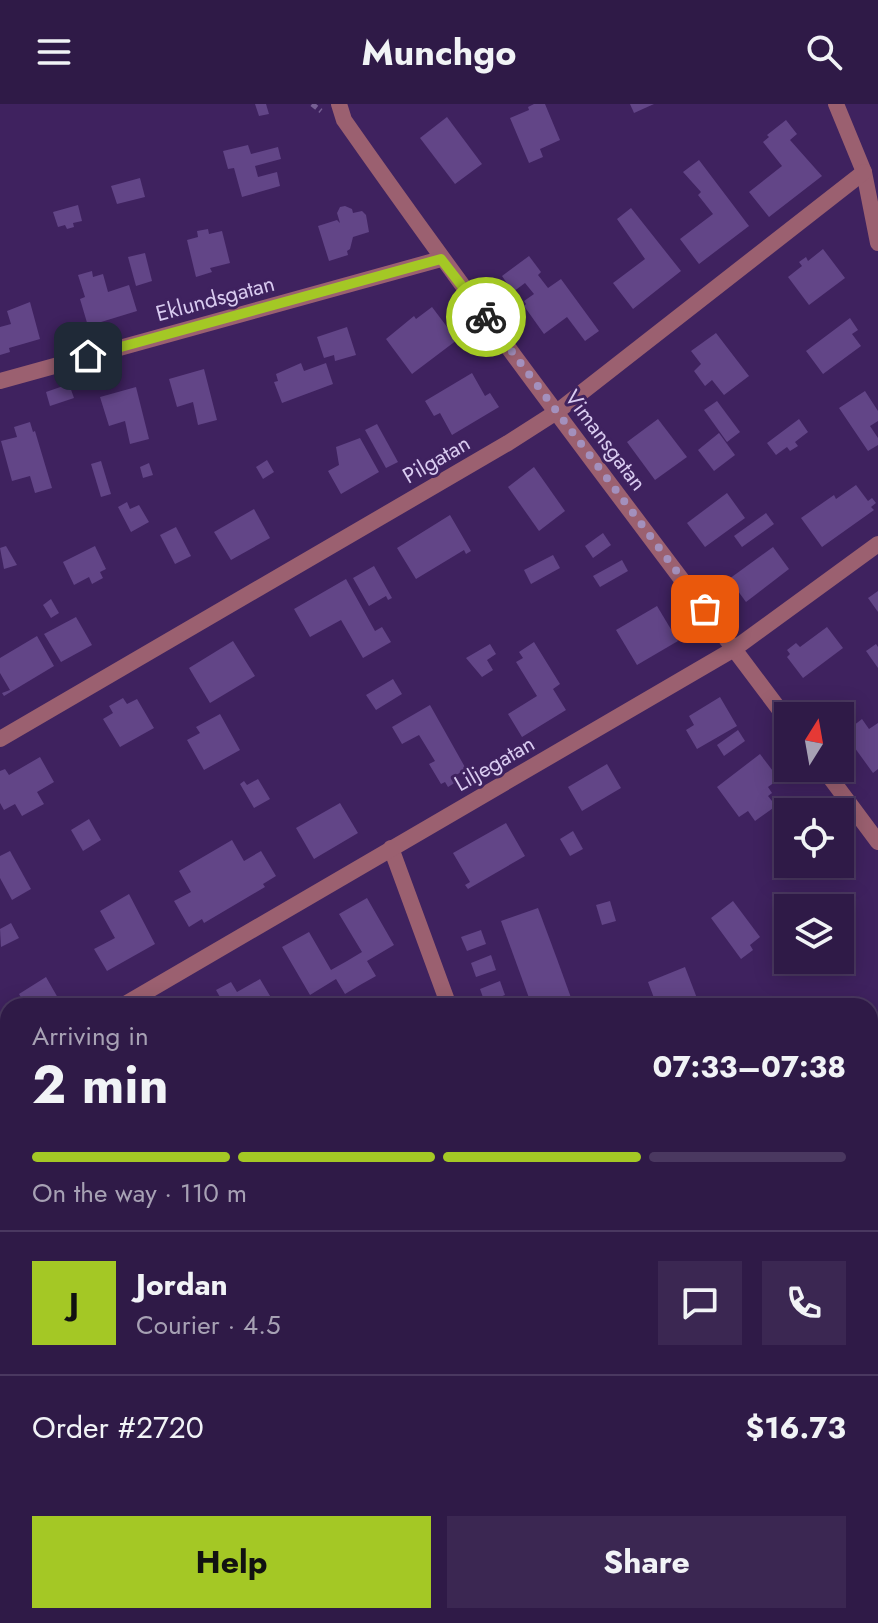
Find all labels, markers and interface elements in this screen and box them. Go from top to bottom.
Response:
text: Munchgo [362,26,516,78]
icon: menu [32,30,76,74]
icon: search [802,30,846,74]
street label: Eklundsgatan [152,267,278,329]
courier [446,277,526,357]
icon: bike [464,295,508,339]
pin [54,322,122,390]
icon: home [66,334,110,378]
street label: Vimansgatan [557,383,655,497]
street label: Pilgatan [396,427,476,491]
pin [671,575,739,643]
icon: bag [683,587,727,631]
north arrow [774,702,854,782]
map controls [774,702,854,974]
street label: Liljegatan [448,727,540,799]
button: locate [774,798,854,878]
button: layers [774,894,854,974]
text: Arriving in [32,1017,149,1055]
text: 07:33–07:38 [653,1045,846,1088]
text: 2 min [32,1047,169,1123]
text: On the way · 110 m [32,1174,247,1212]
button: chat [658,1261,742,1345]
button: phone [762,1261,846,1345]
text: Jordan [136,1263,228,1306]
text: J [69,1282,79,1325]
text: Courier · 4.5 [136,1306,281,1344]
text: Order #2720 [32,1406,204,1449]
text: $16.73 [746,1406,846,1449]
button: Help [32,1516,431,1608]
button: Share [447,1516,846,1608]

